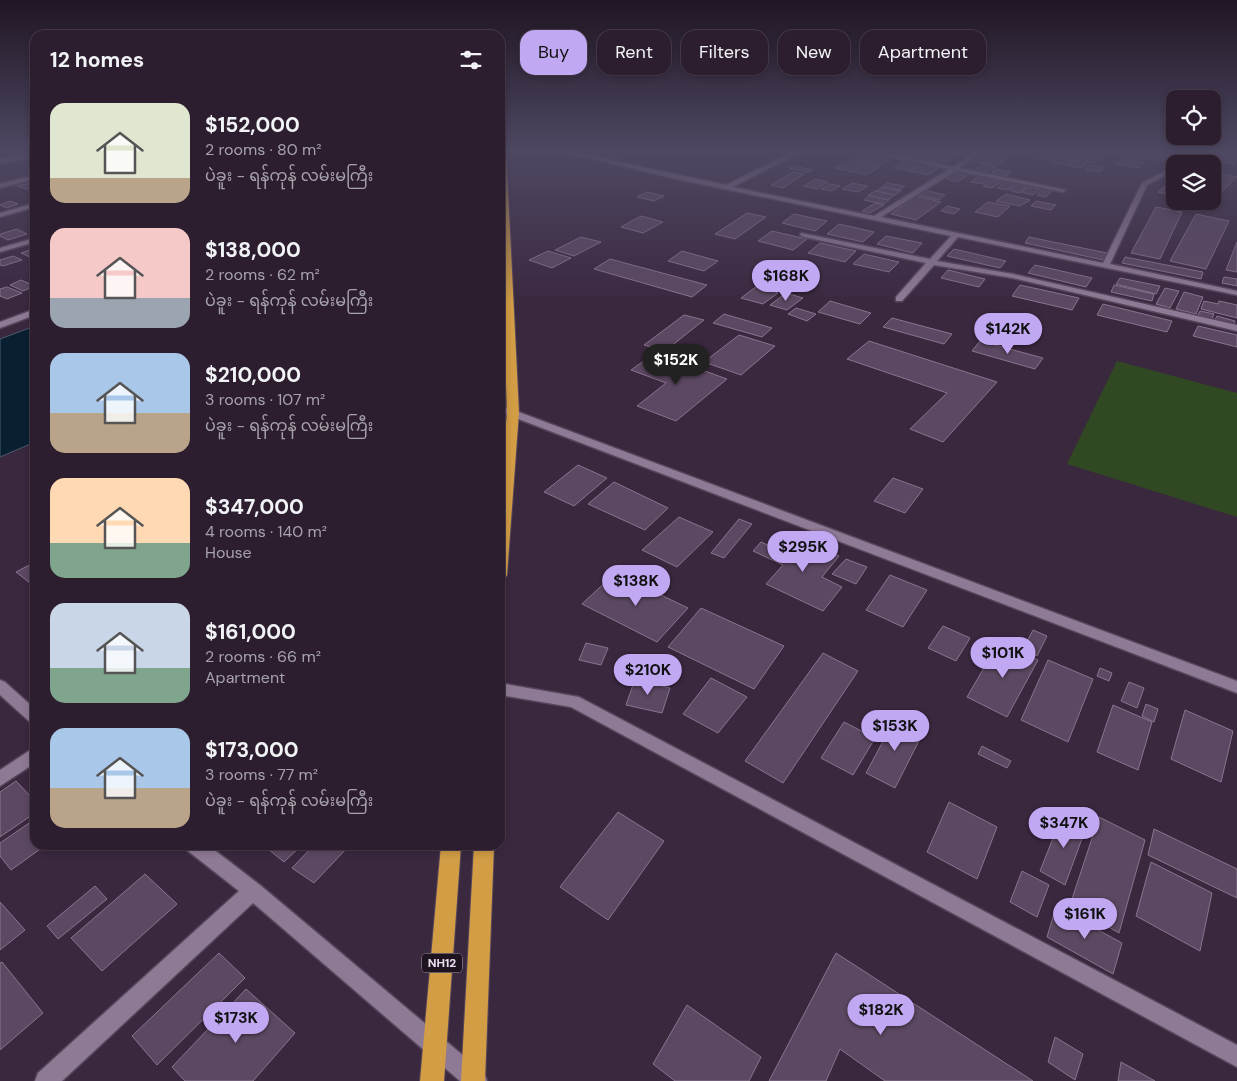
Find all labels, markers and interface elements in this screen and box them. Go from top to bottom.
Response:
chip: Buy [520,30,587,75]
chip: Rent [597,30,671,75]
chip: Filters [681,30,768,75]
chip: New [778,30,850,75]
chip: Apartment [860,30,986,75]
text: 12 homes [50,46,144,74]
icon: filters [457,46,485,74]
map controls [1166,90,1221,210]
button: locate [1166,90,1221,145]
text: $152,000 [205,111,300,139]
icon: home [90,123,150,183]
text: 2 rooms · 80 m² [205,139,322,160]
button: layers [1166,155,1221,210]
text: ပဲခူး - ရန်ကုန် လမ်းမကြီး [205,165,373,186]
text: $138,000 [205,236,301,264]
icon: home [90,248,150,308]
pin: $168K [751,260,821,302]
text: 2 rooms · 62 m² [205,264,320,285]
text: $168K [763,265,809,286]
text: ပဲခူး - ရန်ကုန် လမ်းမကြီး [205,290,373,311]
pin: $142K [973,312,1043,355]
text: $142K [985,318,1031,339]
pin: $152K [641,344,711,386]
text: $152K [653,349,699,370]
text: $210,000 [205,361,301,389]
icon: home [90,373,150,433]
text: 3 rooms · 107 m² [205,389,325,410]
text: ပဲခူး - ရန်ကုန် လမ်းမကြီး [205,415,373,436]
text: $347,000 [205,493,304,521]
icon: home [90,498,150,558]
text: 4 rooms · 140 m² [205,521,327,542]
pin: $295K [768,530,838,573]
text: $295K [778,536,828,557]
text: House [205,542,252,563]
pin: $138K [601,564,671,607]
text: $138K [613,570,659,591]
text: $161,000 [205,618,296,646]
icon: home [90,623,150,683]
pin: $101K [968,636,1038,679]
text: $101K [981,642,1025,663]
text: 2 rooms · 66 m² [205,646,321,667]
pin: $210K [613,654,683,696]
text: $210K [625,659,671,680]
text: Apartment [205,667,285,688]
pin: $153K [860,710,930,752]
text: $153K [872,715,918,736]
text: $173,000 [205,736,299,764]
icon: home [90,748,150,808]
text: 3 rooms · 77 m² [205,764,318,785]
text: ပဲခူး - ရန်ကုန် လမ်းမကြီး [205,790,373,811]
pin: $347K [1029,806,1099,849]
text: $347K [1040,812,1088,833]
pin: $161K [1050,898,1120,940]
text: $161K [1064,903,1106,924]
road number: NH12 [422,954,462,972]
pin: $182K [846,994,916,1036]
text: $182K [858,999,904,1020]
pin: $173K [201,1002,271,1044]
text: $173K [214,1007,258,1028]

